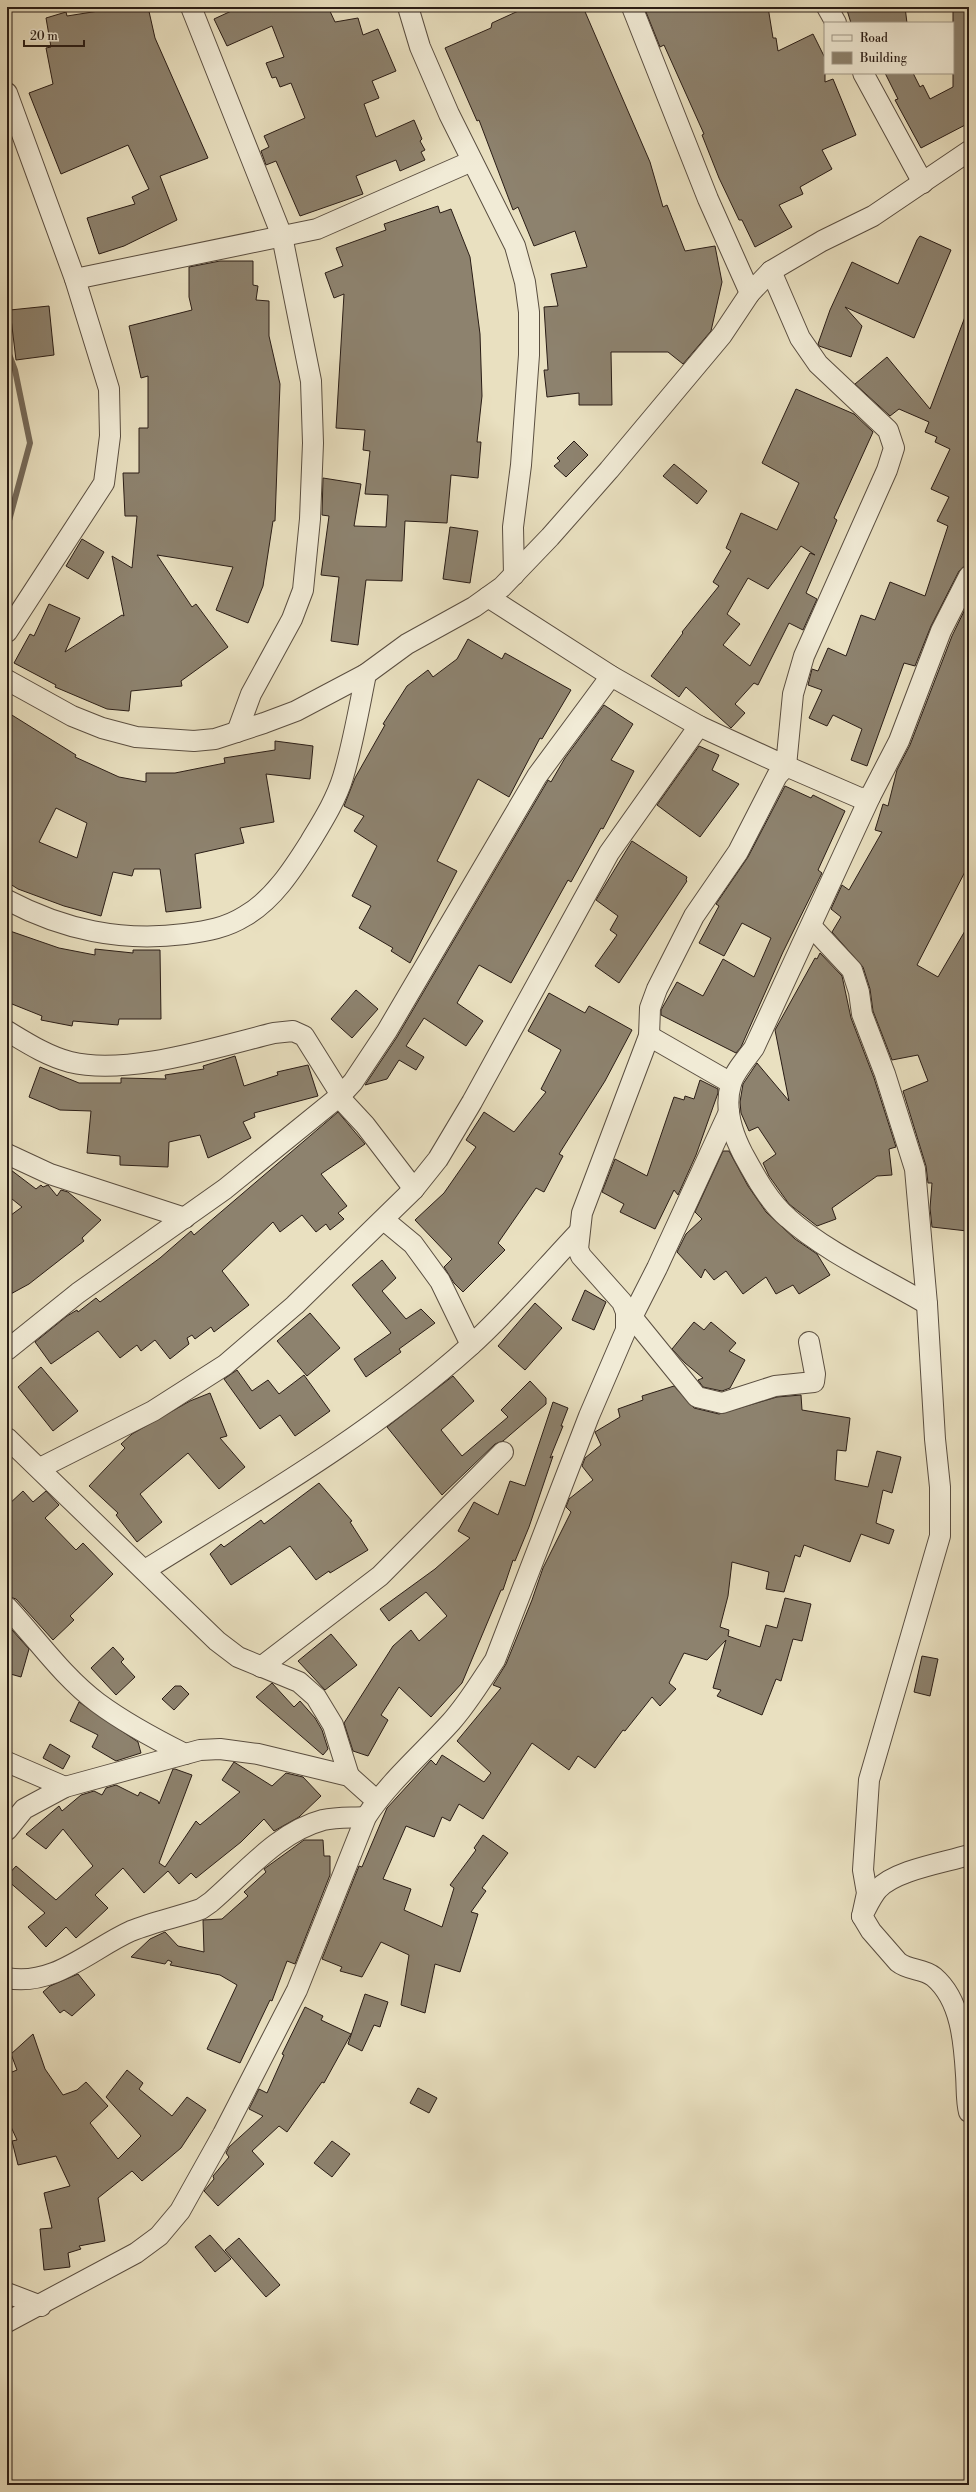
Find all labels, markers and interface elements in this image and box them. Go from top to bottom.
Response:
scale bar [24,22,84,48]
legend [824,22,954,74]
text: 20 m [30,29,58,44]
text: Road [860,31,888,46]
text: Building [859,51,908,66]

